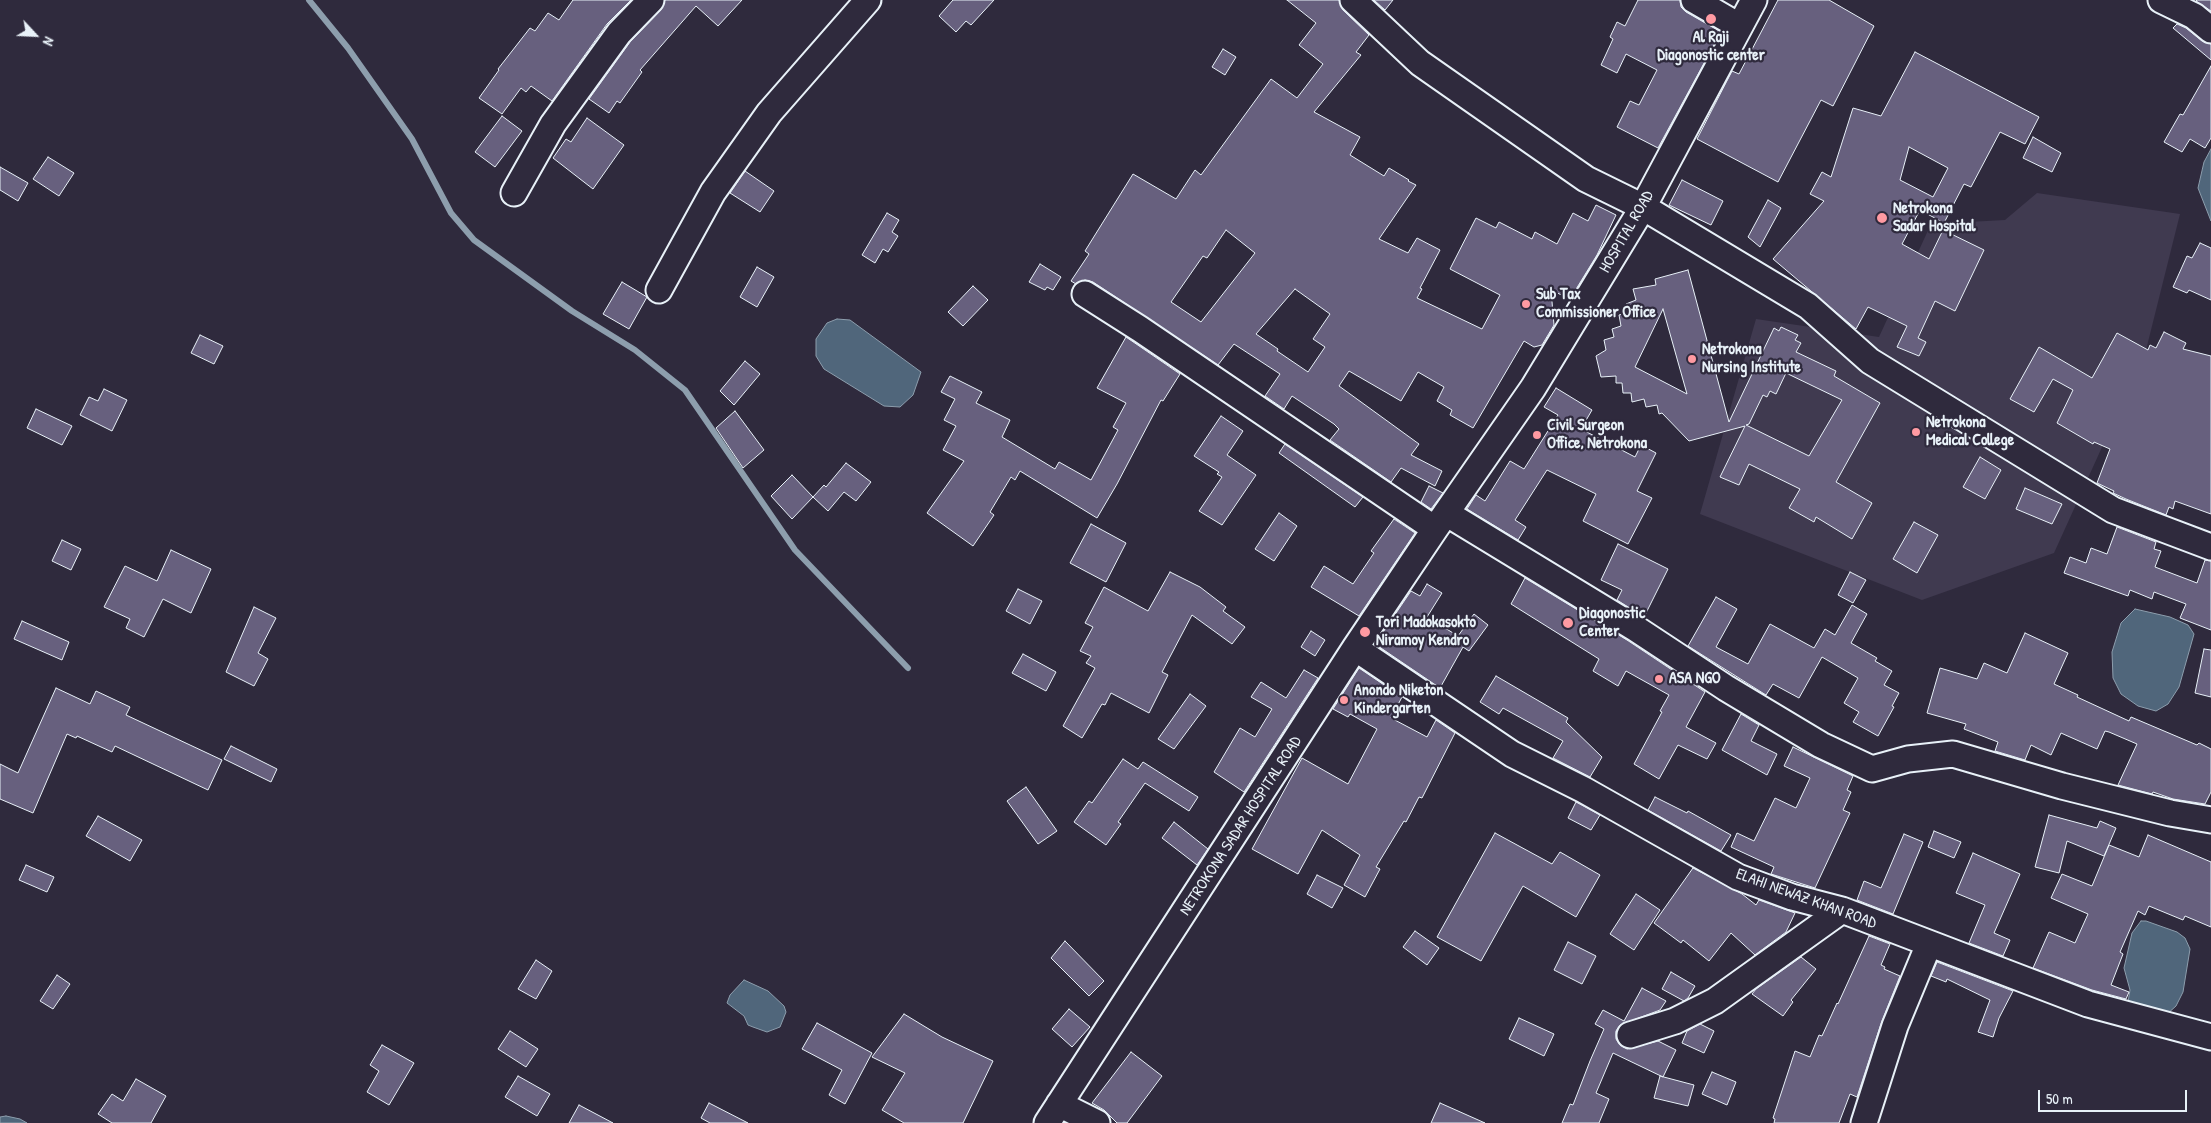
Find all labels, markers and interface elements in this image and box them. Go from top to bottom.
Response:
north arrow [10,10,60,60]
marker: Al Raji Diagonostic center [1704,12,1718,26]
place label: Al Raji Diagonostic center [1657,28,1765,66]
text: N [39,34,59,49]
street label: HOSPITAL ROAD [1596,188,1658,276]
place label: Netrokona Sadar Hospital [1893,199,1976,237]
marker: Netrokona Sadar Hospital [1875,211,1889,225]
place label: Sub Tax Commissioner Office [1536,285,1656,323]
marker: Sub Tax Commissioner Office [1520,298,1532,310]
place label: Netrokona Nursing Institute [1702,340,1801,378]
marker: Netrokona Nursing Institute [1686,353,1698,365]
place label: Netrokona Medical College [1926,413,2014,451]
place label: Civil Surgeon Office, Netrokona [1547,416,1647,454]
marker: Netrokona Medical College [1910,426,1922,438]
marker: Civil Surgeon Office, Netrokona [1531,429,1543,441]
place label: Diagonostic Center [1579,604,1645,642]
place label: Tori Madokasokto Niramoy Kendro [1376,613,1476,651]
marker: Diagonostic Center [1561,616,1575,630]
marker: Tori Madokasokto Niramoy Kendro [1358,625,1372,639]
place label: ASA NGO [1669,669,1721,689]
marker: ASA NGO [1653,673,1665,685]
place label: Anondo Niketon Kindergarten [1354,681,1443,719]
marker: Anondo Niketon Kindergarten [1338,694,1350,706]
street label: NETROKONA SADAR HOSPITAL ROAD [1176,733,1306,919]
street label: ELAHI NEWAZ KHAN ROAD [1733,865,1879,933]
scale bar [2041,1080,2190,1112]
text: 50 m [2046,1088,2073,1109]

